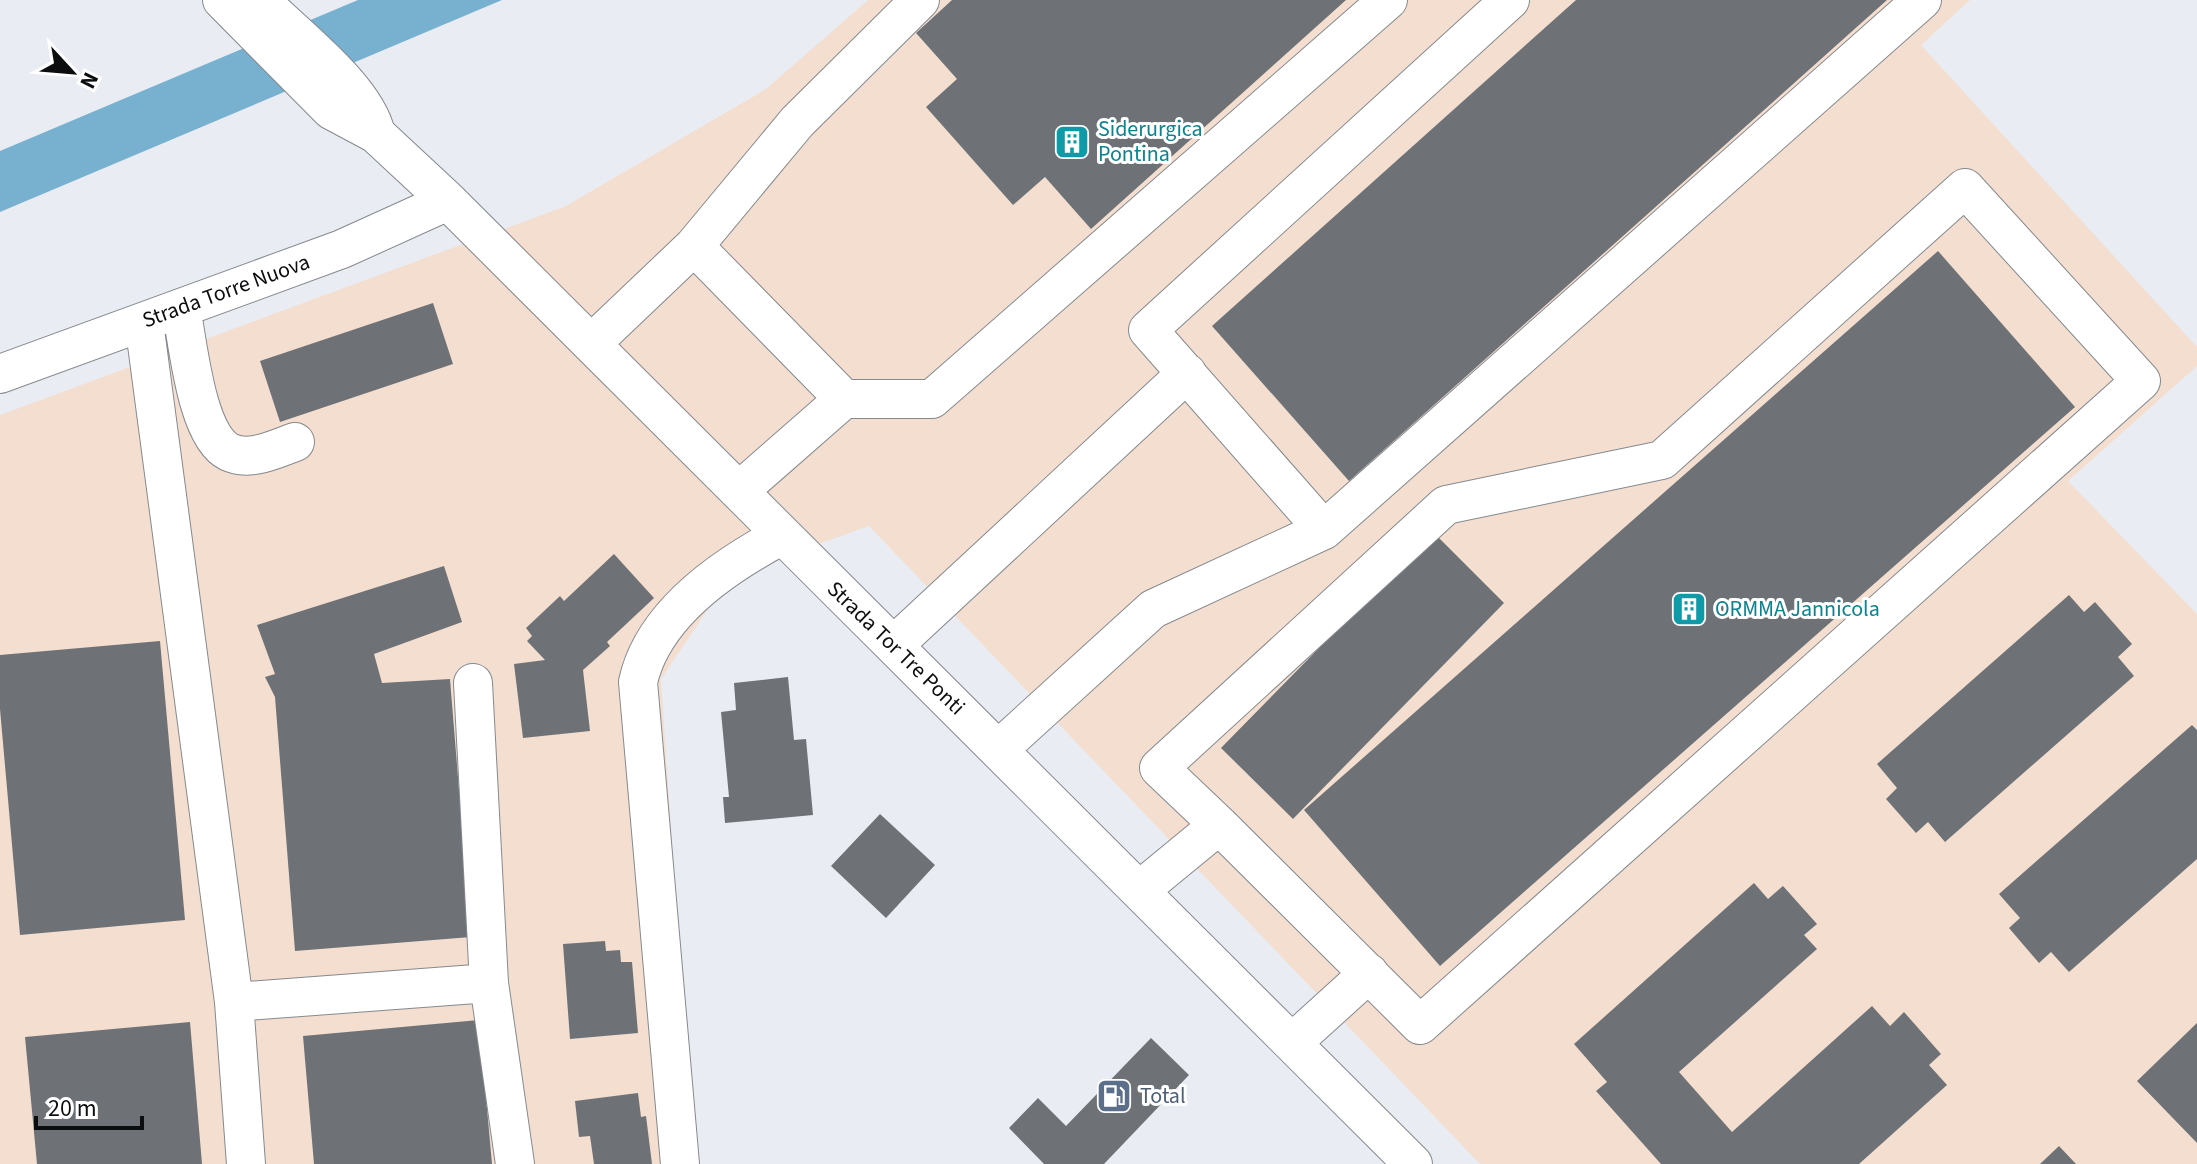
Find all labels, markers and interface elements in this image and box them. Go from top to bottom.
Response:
north arrow [32,32,112,112]
text: N [71,67,107,94]
place label: Siderurgica Pontina [1098,113,1203,170]
building icon: Siderurgica Pontina [1053,123,1091,161]
street label: Strada Torre Nuova [138,246,314,336]
street label: Strada Tor Tre Ponti [820,574,972,722]
building icon: ORMMA Jannicola [1670,590,1708,628]
place label: ORMMA Jannicola [1715,593,1880,625]
fuel station icon: Total [1095,1077,1133,1115]
scale bar [36,1080,142,1130]
place label: Total [1140,1080,1186,1112]
text: 20 m [48,1091,97,1126]

